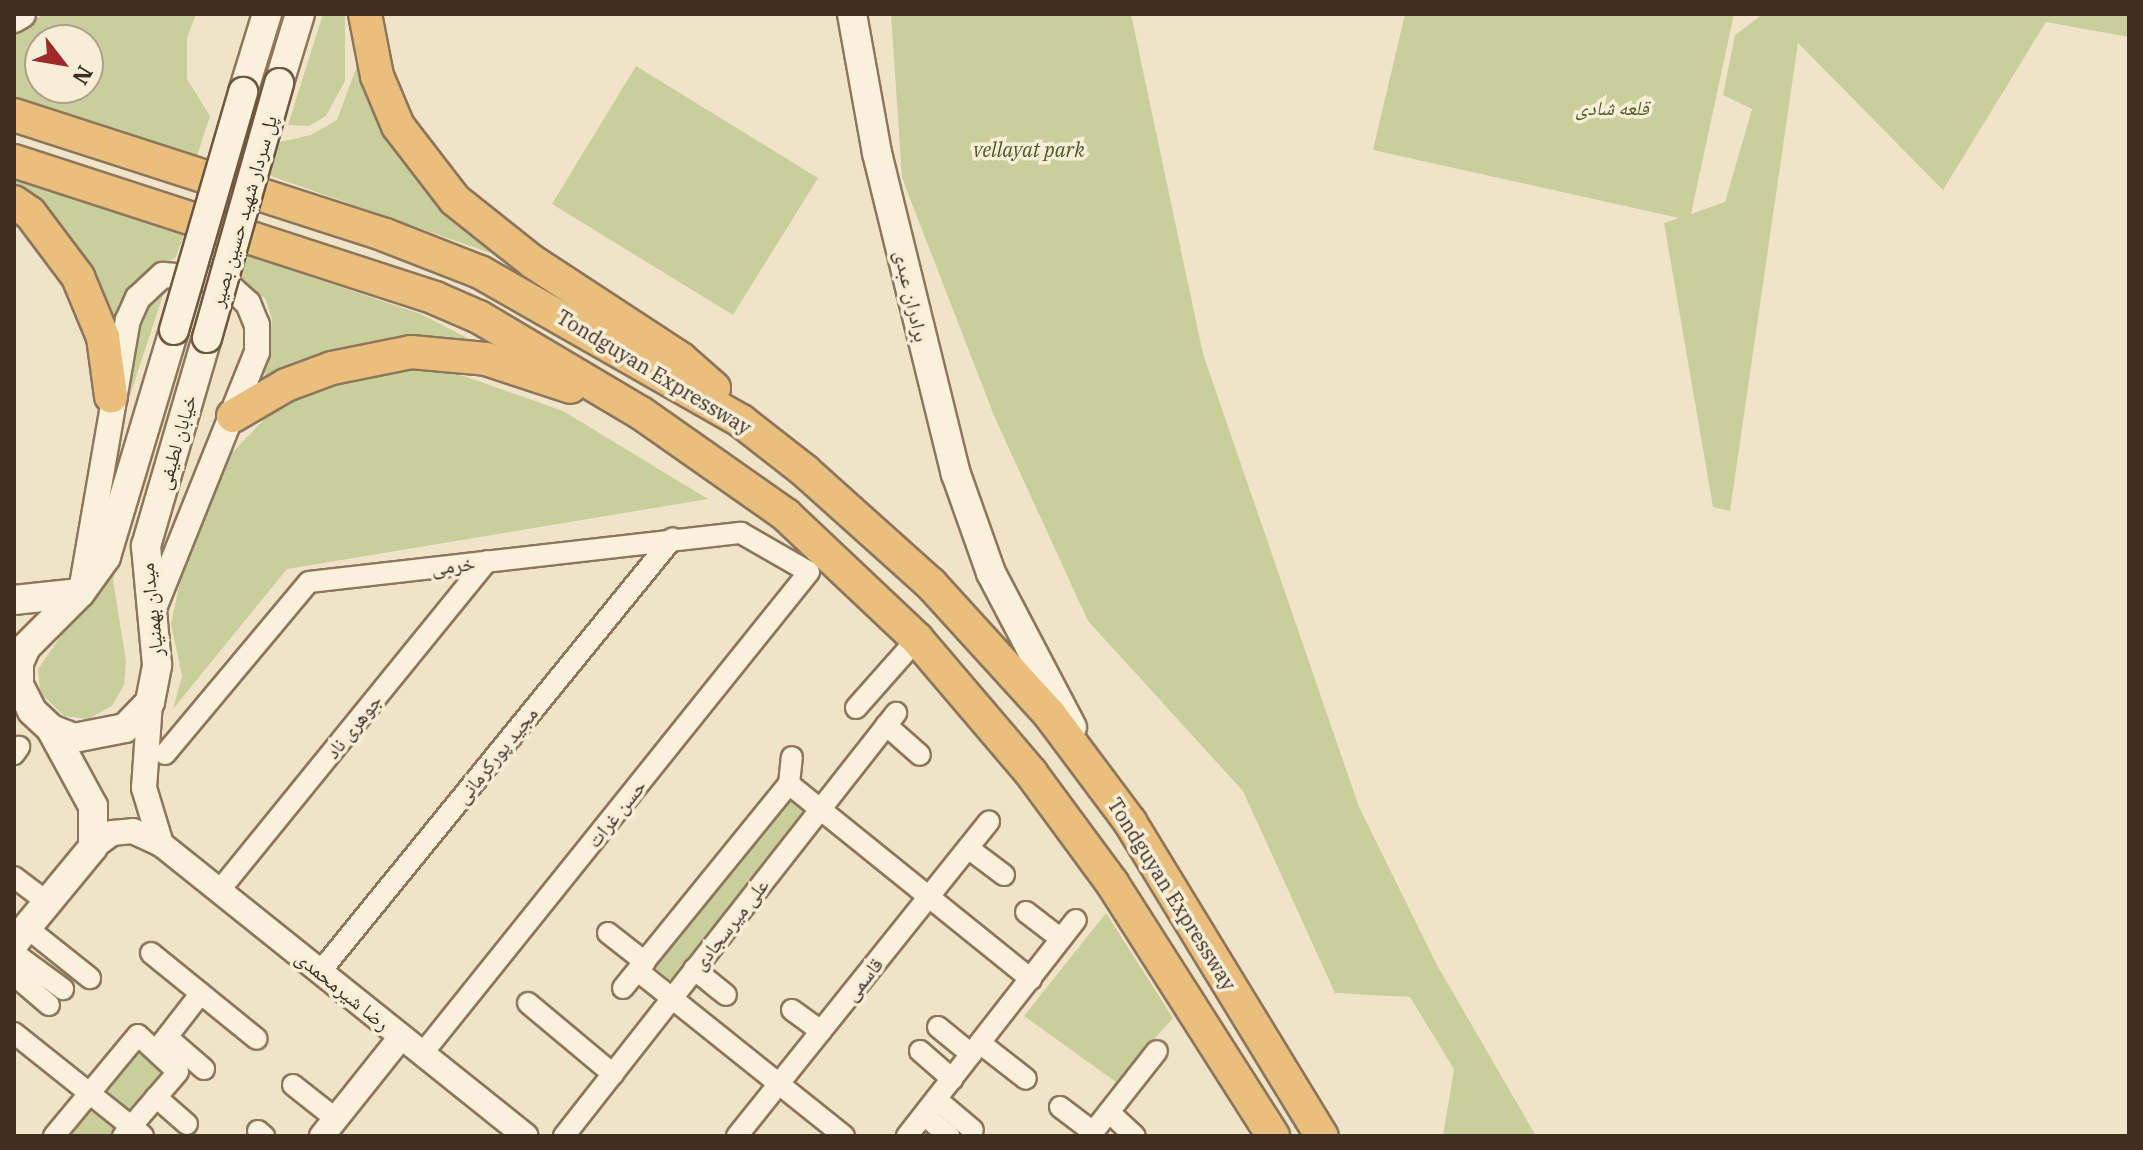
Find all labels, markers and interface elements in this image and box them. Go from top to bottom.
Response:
north arrow [24,24,104,104]
text: N [66,61,100,91]
park label: قلعه شادی [1575,95,1649,119]
street label: پل سردار شهید حسین بصیر [204,113,282,309]
park label: vellayat park [973,137,1085,161]
street label: برادران عبدی [890,248,934,344]
street label: Tondguyan Expressway [553,304,755,440]
street label: خیابان لطیفی [151,392,201,492]
street label: خرمی [430,550,476,580]
street label: میدان بهمنیار [134,562,168,658]
street label: جوهری ناد [320,689,386,763]
street label: مجید پورکرمانی [450,702,542,808]
street label: حسن غرات [581,774,651,852]
street label: Tondguyan Expressway [1103,793,1241,995]
street label: علی میرسجادی [687,873,773,975]
street label: رضا شیرمحمدی [291,945,395,1035]
street label: قاسمی [838,953,888,1005]

